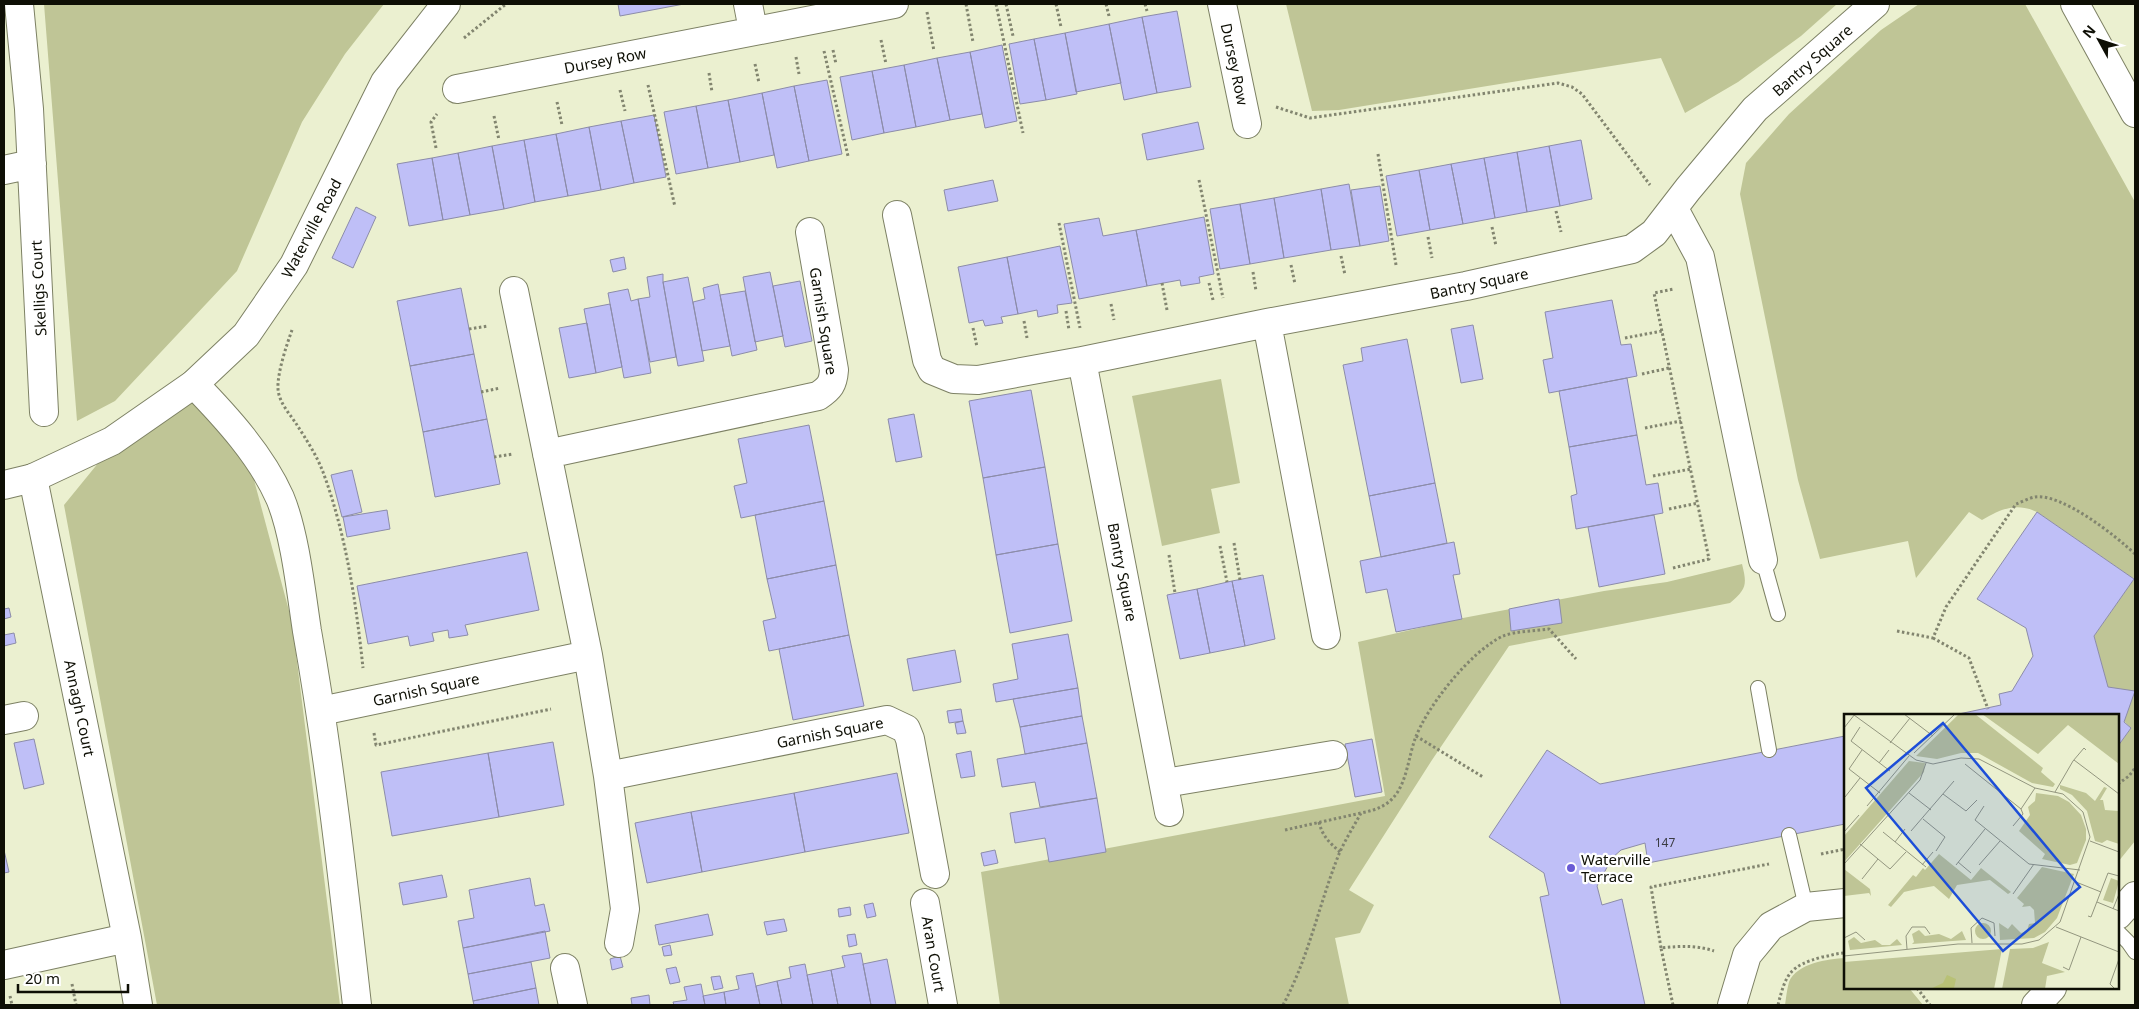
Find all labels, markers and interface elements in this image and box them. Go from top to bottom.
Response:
north arrow [2074,15,2124,65]
street label: Bantry Square [1768,20,1856,100]
street label: Dursey Row [1217,21,1253,107]
text: N [2078,21,2100,42]
street label: Dursey Row [562,42,648,78]
street label: Waterville Road [276,175,346,281]
street label: Skelligs Court [25,239,51,336]
street label: Bantry Square [1428,263,1530,303]
street label: Garnish Square [806,266,842,376]
street label: Bantry Square [1104,521,1142,623]
street label: Annagh Court [60,658,100,759]
street label: Garnish Square [371,668,481,710]
street label: Garnish Square [775,712,885,752]
inset map [1844,714,2119,989]
house number: 147 [1655,834,1675,851]
place label: Waterville Terrace [1581,849,1651,886]
marker: Waterville Terrace [1565,862,1577,874]
street label: Aran Court [918,915,951,994]
scale bar [18,962,128,994]
text: 20 m [25,968,60,988]

